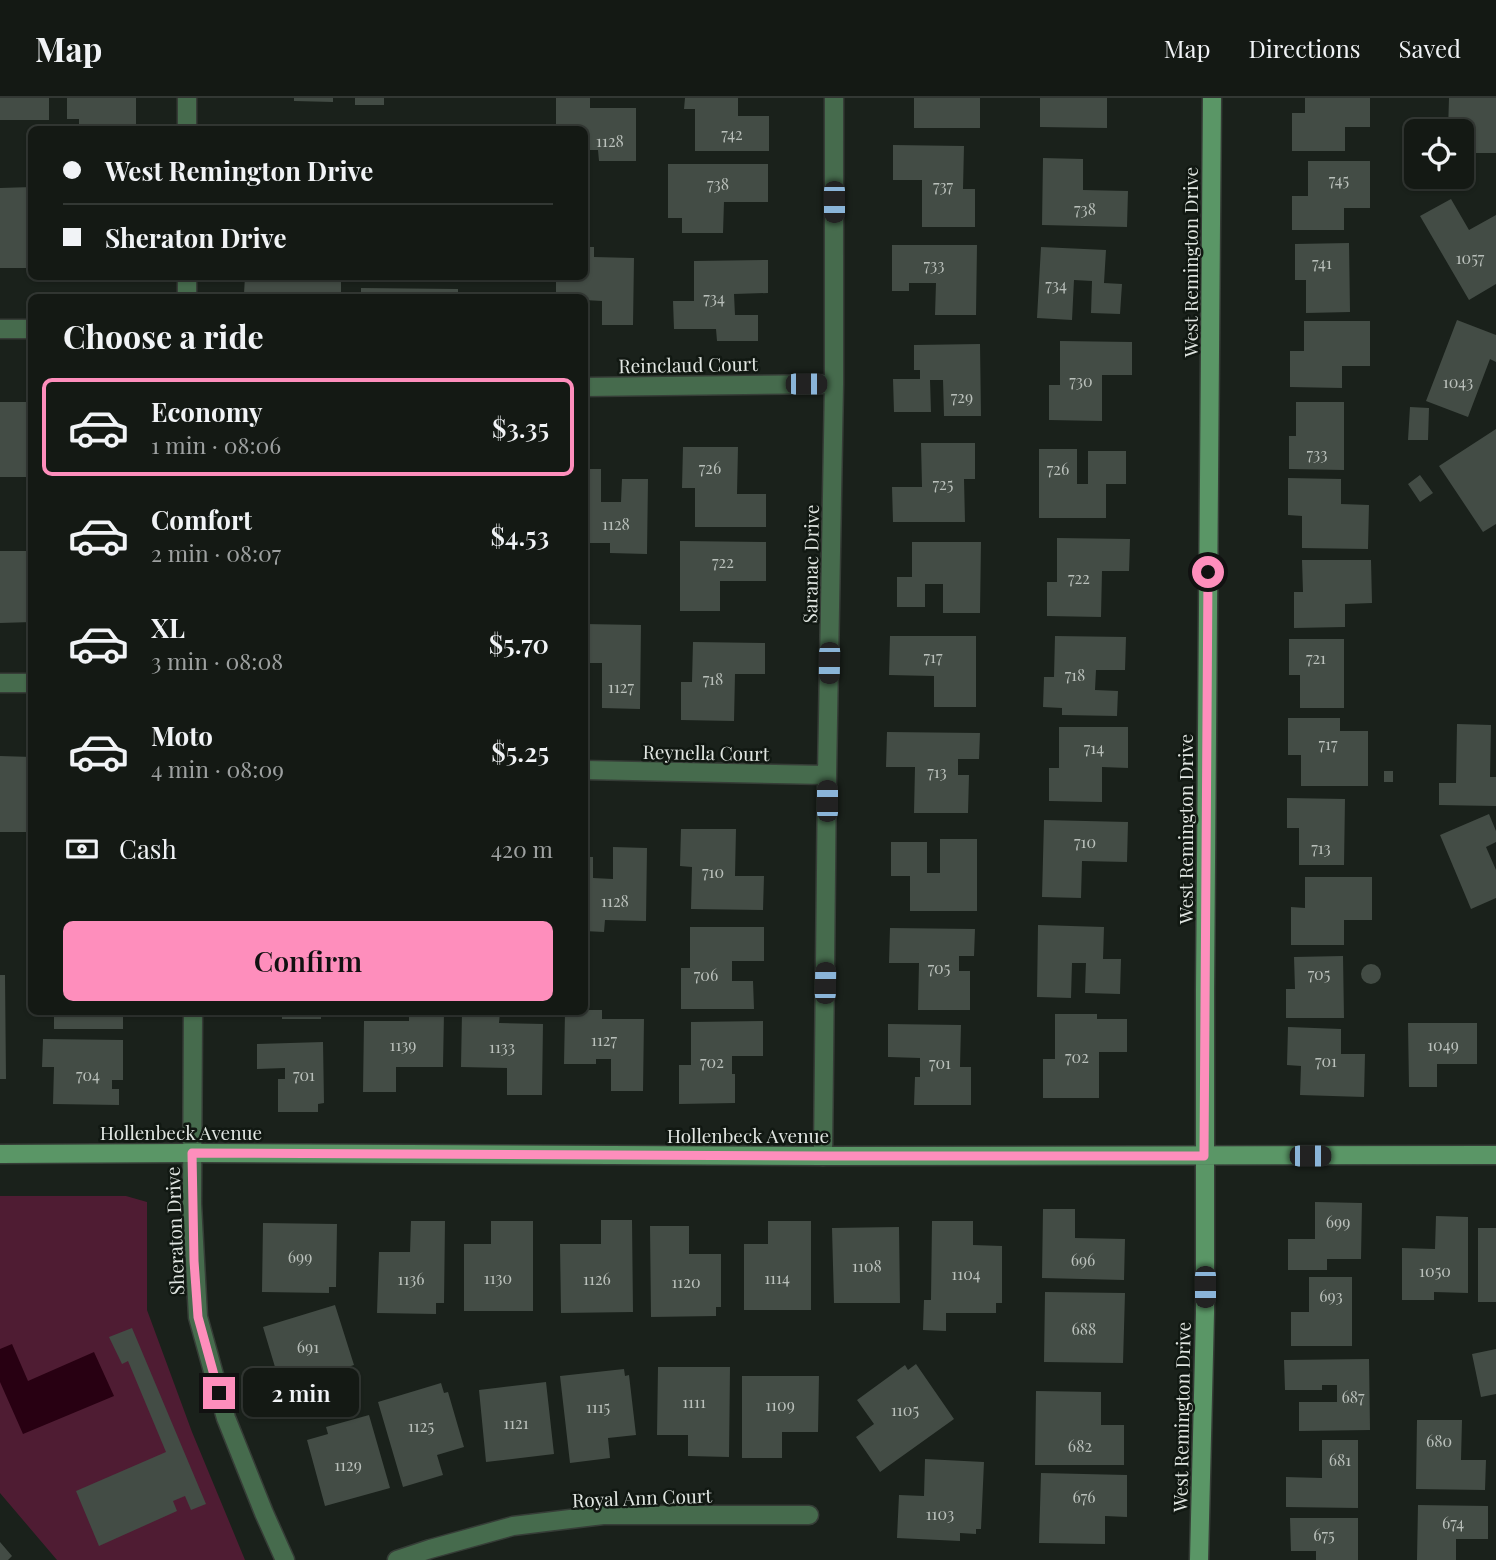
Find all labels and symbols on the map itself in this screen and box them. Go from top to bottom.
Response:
house number: 742 [721,123,743,144]
house number: 1128 [596,130,624,151]
street label: West Remington Drive [1177,167,1203,358]
house number: 745 [1329,169,1349,190]
house number: 738 [707,173,729,194]
house number: 737 [933,175,954,196]
car [824,181,845,223]
house number: 738 [1074,198,1096,219]
house number: 1057 [1456,247,1485,268]
house number: 741 [1312,252,1332,273]
house number: 733 [924,254,944,275]
house number: 734 [1045,274,1067,295]
house number: 734 [703,287,725,308]
street label: Reinclaud Court [618,350,758,378]
house number: 730 [1069,370,1093,391]
house number: 1043 [1443,371,1473,392]
car [786,374,828,395]
house number: 729 [951,386,973,407]
house number: 733 [1307,443,1327,464]
house number: 726 [699,457,721,478]
house number: 726 [1047,458,1069,479]
house number: 725 [933,473,953,494]
street label: Saranac Drive [796,504,824,624]
house number: 1128 [602,513,630,534]
house number: 722 [712,551,734,572]
route start [1192,556,1224,588]
house number: 722 [1068,567,1090,588]
car [819,642,840,684]
house number: 717 [924,646,943,667]
house number: 721 [1306,647,1326,668]
house number: 718 [1065,664,1085,685]
house number: 718 [703,668,723,689]
house number: 1127 [608,676,634,697]
house number: 717 [1319,733,1338,754]
street label: West Remington Drive [1172,734,1198,925]
house number: 714 [1084,737,1104,758]
street label: Reynella Court [642,738,770,766]
house number: 713 [927,761,947,782]
car [817,780,838,822]
house number: 710 [1074,831,1096,852]
house number: 713 [1311,837,1331,858]
house number: 710 [702,861,724,882]
house number: 1128 [601,890,629,911]
house number: 705 [928,957,950,978]
car [815,962,836,1004]
house number: 705 [1308,963,1330,984]
house number: 706 [694,964,718,985]
house number: 1127 [591,1029,617,1050]
house number: 1139 [390,1034,416,1055]
house number: 1049 [1427,1034,1459,1055]
house number: 1133 [489,1036,515,1057]
house number: 702 [1065,1046,1089,1067]
house number: 701 [1315,1050,1337,1071]
house number: 702 [700,1051,724,1072]
house number: 701 [929,1052,951,1073]
house number: 704 [76,1064,100,1085]
house number: 701 [293,1064,315,1085]
street label: Hollenbeck Avenue [100,1119,262,1145]
street label: Hollenbeck Avenue [667,1122,829,1148]
car [1290,1146,1332,1167]
street label: Sheraton Drive [159,1166,189,1296]
house number: 699 [1326,1211,1350,1232]
house number: 699 [288,1246,312,1267]
house number: 696 [1071,1249,1095,1270]
house number: 1108 [852,1255,882,1276]
house number: 1050 [1419,1260,1451,1281]
house number: 1104 [951,1263,981,1284]
car [1195,1266,1216,1308]
house number: 1130 [484,1267,512,1288]
house number: 1114 [764,1267,790,1288]
house number: 1136 [397,1268,425,1289]
house number: 1126 [583,1268,611,1289]
house number: 1120 [671,1271,701,1292]
house number: 693 [1319,1285,1343,1306]
house number: 688 [1072,1318,1096,1339]
street label: West Remington Drive [1166,1322,1196,1513]
house number: 691 [297,1336,319,1357]
callout: 2 min [244,1368,359,1418]
route end [203,1377,235,1409]
house number: 687 [1341,1386,1365,1407]
house number: 1111 [682,1391,706,1412]
house number: 1109 [765,1394,795,1415]
house number: 1115 [586,1396,610,1417]
house number: 1105 [891,1399,919,1420]
house number: 1121 [503,1412,529,1433]
house number: 1125 [408,1415,434,1436]
house number: 680 [1426,1430,1452,1451]
house number: 682 [1068,1435,1092,1456]
house number: 681 [1329,1449,1351,1470]
house number: 1129 [334,1454,362,1475]
street label: Royal Ann Court [572,1482,713,1512]
house number: 676 [1072,1486,1096,1507]
house number: 1103 [926,1503,954,1524]
house number: 674 [1442,1512,1464,1533]
house number: 675 [1313,1524,1335,1545]

